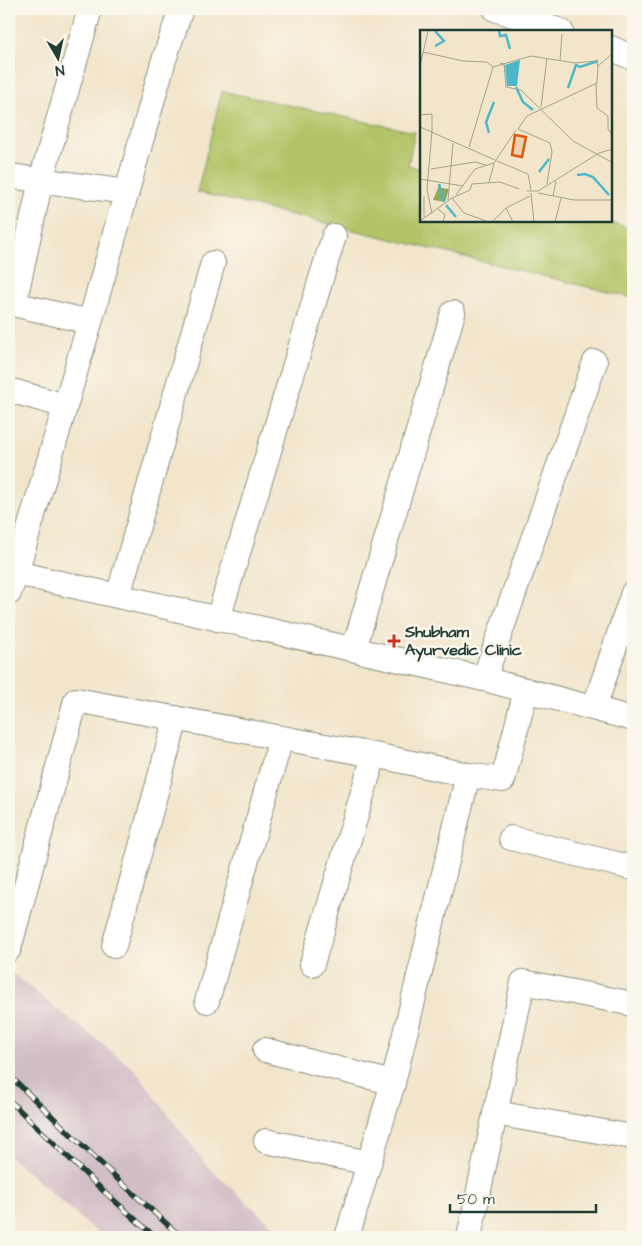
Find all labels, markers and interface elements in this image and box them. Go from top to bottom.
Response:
inset map [420,30,612,222]
north arrow [32,32,82,82]
text: N [54,59,66,80]
place label: Shubham Ayurvedic Clinic [404,621,523,662]
marker: Shubham Ayurvedic Clinic [387,634,401,648]
scale bar [450,1181,596,1213]
text: 50 m [457,1189,495,1210]

